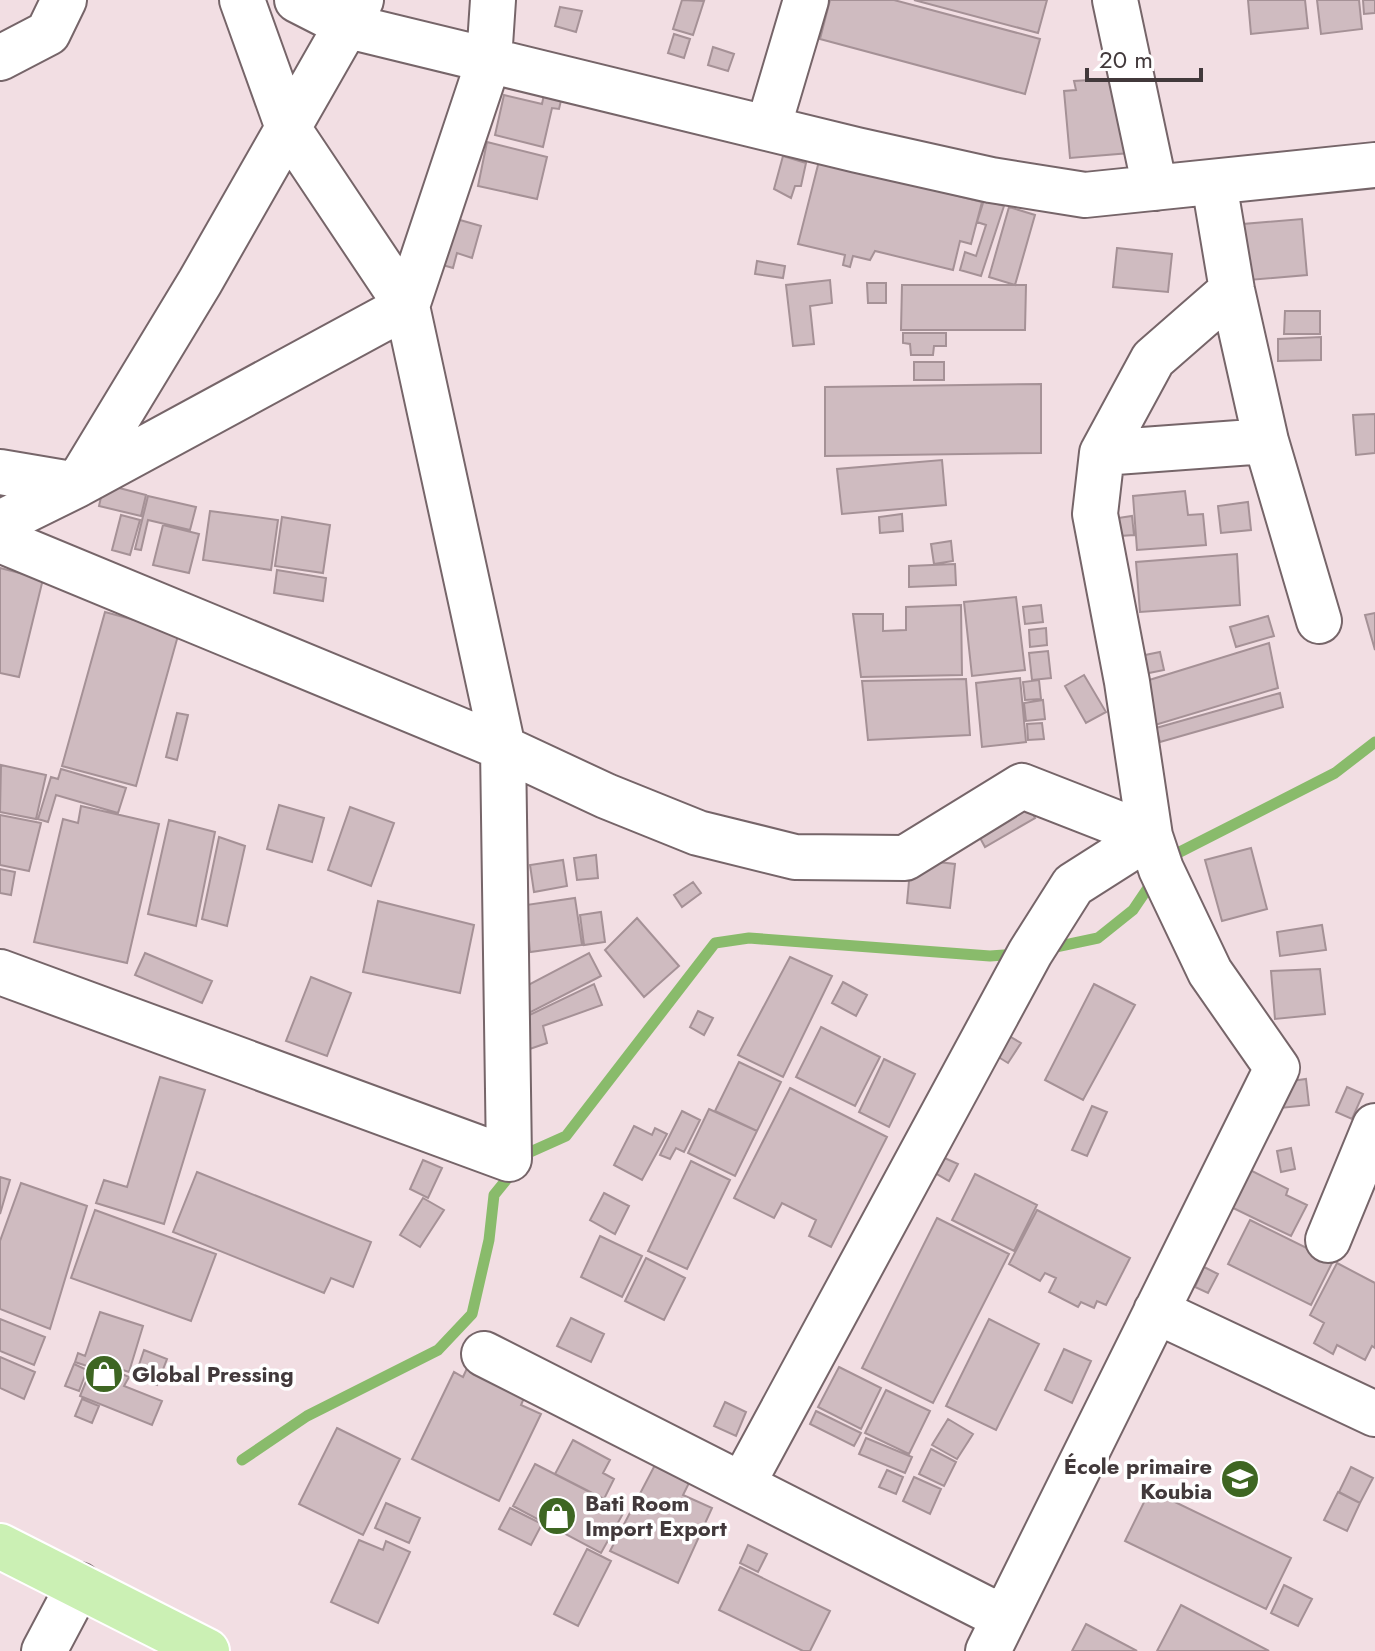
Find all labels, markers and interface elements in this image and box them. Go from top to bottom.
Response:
scale bar [1087,32,1201,82]
text: 20 m [1099,42,1153,77]
shop icon: Global Pressing [83,1353,125,1395]
place label: Global Pressing [132,1358,294,1390]
place label: École primaire Koubia [1064,1450,1212,1507]
school or university icon: École primaire Koubia [1219,1458,1261,1500]
place label: Bati Room Import Export [585,1487,727,1544]
shop icon: Bati Room Import Export [536,1495,578,1537]

